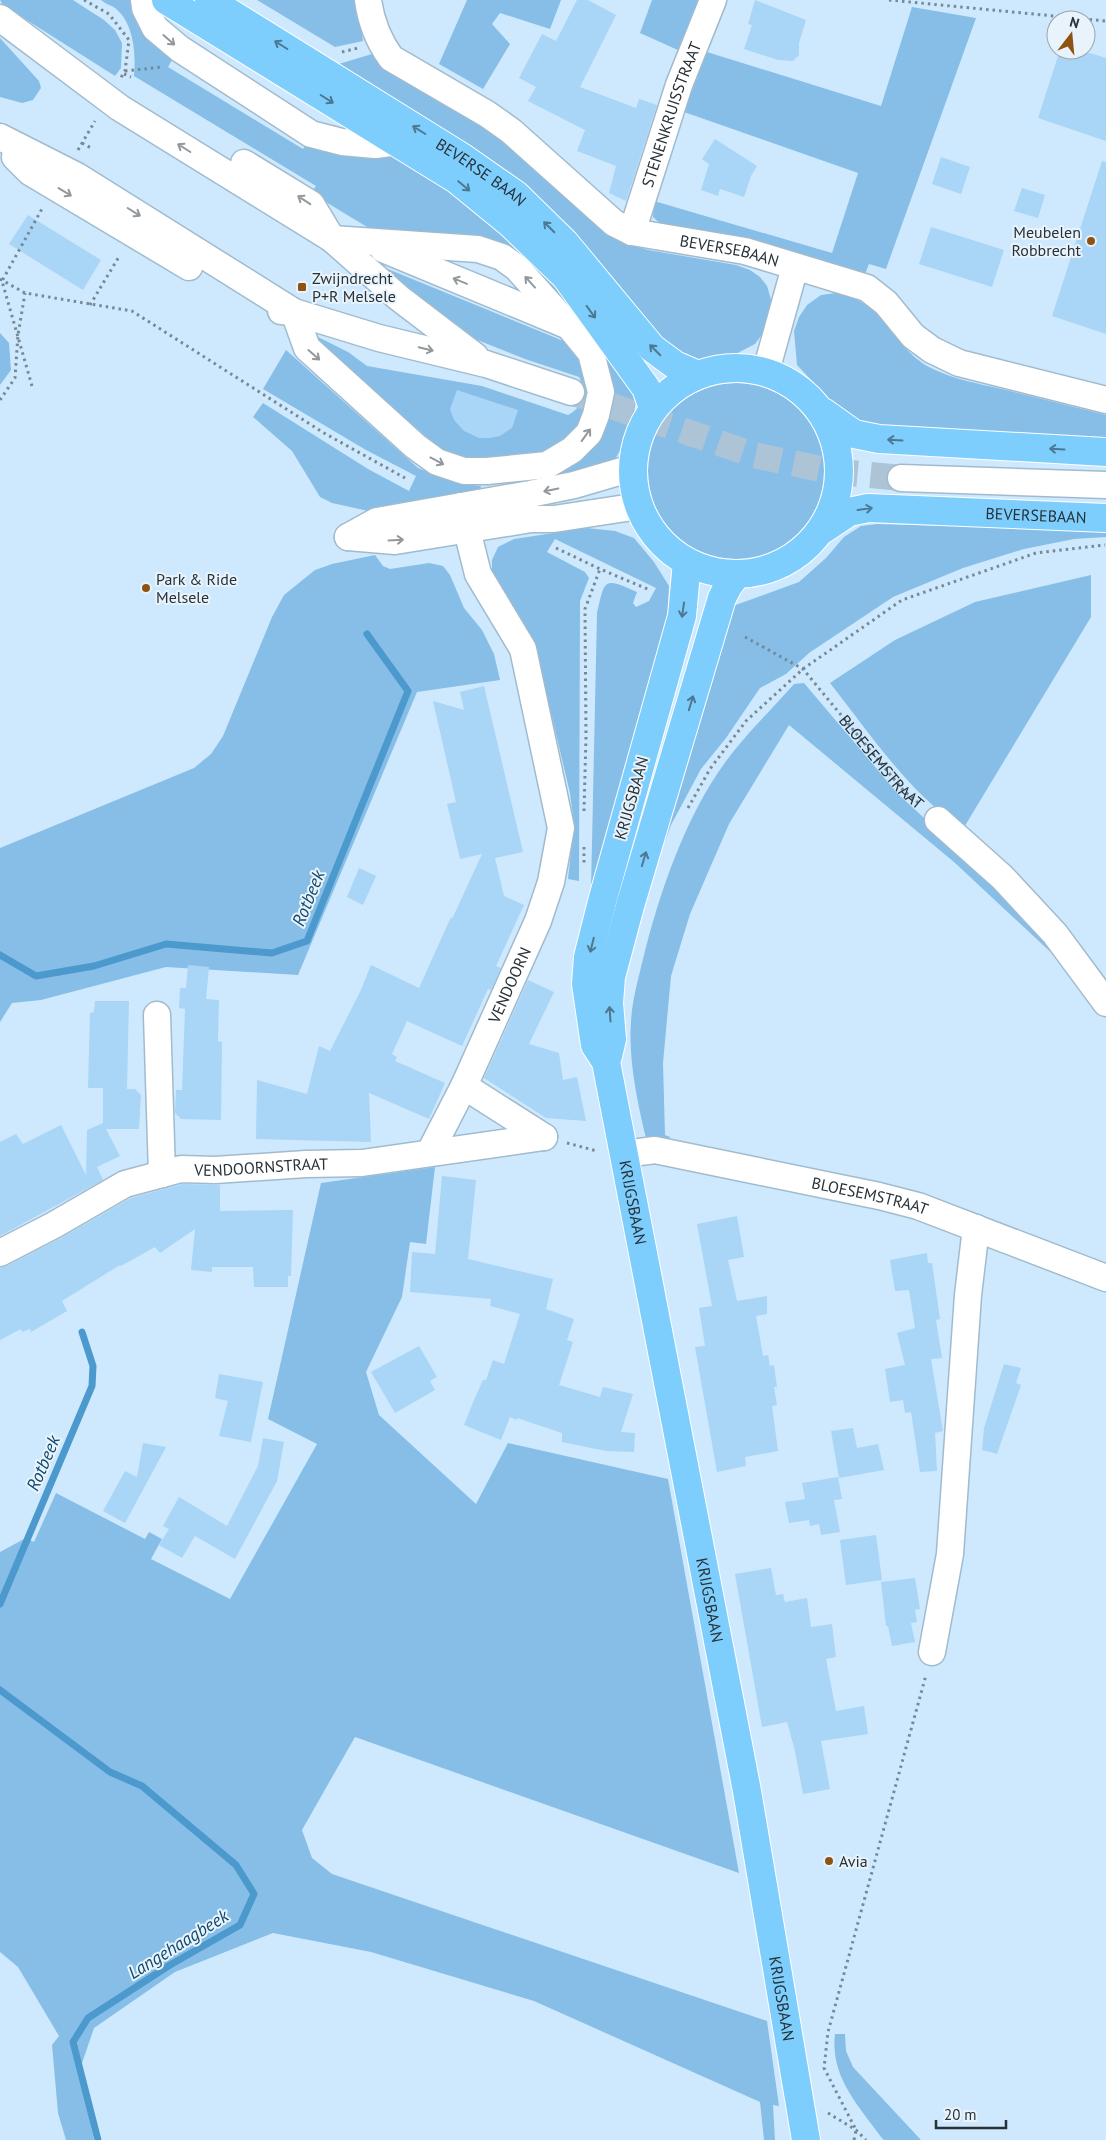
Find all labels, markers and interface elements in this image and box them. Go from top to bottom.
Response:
north arrow [1046,10,1096,60]
text: N [1068,13,1081,32]
one-way arrow [162,34,175,45]
one-way arrow [274,39,288,50]
street label: STENENKRUISSTRAAT [637,39,705,189]
one-way arrow [320,94,334,104]
one-way arrow [412,125,426,136]
street label: BEVERSE BAAN [432,134,531,210]
one-way arrow [178,142,192,152]
one-way arrow [458,180,471,191]
one-way arrow [58,188,72,198]
one-way arrow [297,195,311,205]
one-way arrow [127,207,141,217]
one-way arrow [542,221,555,233]
place label: Meubelen Robbrecht [1012,222,1082,260]
street label: BEVERSEBAAN [678,230,782,271]
marker: Meubelen Robbrecht [1085,235,1097,247]
place label: Zwijndrecht P+R Melsele [312,268,396,306]
one-way arrow [524,275,535,288]
one-way arrow [452,276,468,285]
marker: Zwijndrecht P+R Melsele [296,281,308,293]
one-way arrow [586,305,596,319]
one-way arrow [649,344,661,356]
one-way arrow [418,345,434,354]
one-way arrow [308,349,321,361]
one-way arrow [580,429,591,442]
one-way arrow [887,436,903,445]
one-way arrow [1050,445,1066,454]
one-way arrow [429,457,444,466]
one-way arrow [544,486,560,495]
street label: BEVERSEBAAN [985,503,1087,527]
one-way arrow [857,504,873,514]
one-way arrow [388,535,404,544]
place label: Park & Ride Melsele [156,569,237,607]
marker: Park & Ride Melsele [140,582,152,594]
one-way arrow [678,602,688,618]
one-way arrow [686,696,696,712]
street label: BLOESEMSTRAAT [835,711,928,813]
street label: KRIJGSBAAN [610,754,652,842]
one-way arrow [639,851,649,867]
water label: Rotbeek [286,866,330,929]
one-way arrow [586,936,596,952]
street label: VENDOORN [483,944,535,1027]
one-way arrow [605,1006,615,1022]
street label: VENDOORNSTRAAT [193,1154,328,1180]
street label: KRIJGSBAAN [615,1158,651,1246]
street label: BLOESEMSTRAAT [810,1172,931,1219]
water label: Rotbeek [21,1431,65,1494]
street label: KRIJGSBAAN [692,1556,728,1644]
place label: Avia [839,1851,868,1871]
marker: Avia [823,1855,835,1867]
water label: Langehaagbeek [124,1904,233,1984]
street label: KRIJGSBAAN [765,1955,799,2043]
scale bar [936,2098,1006,2130]
text: 20 m [944,2105,977,2124]

